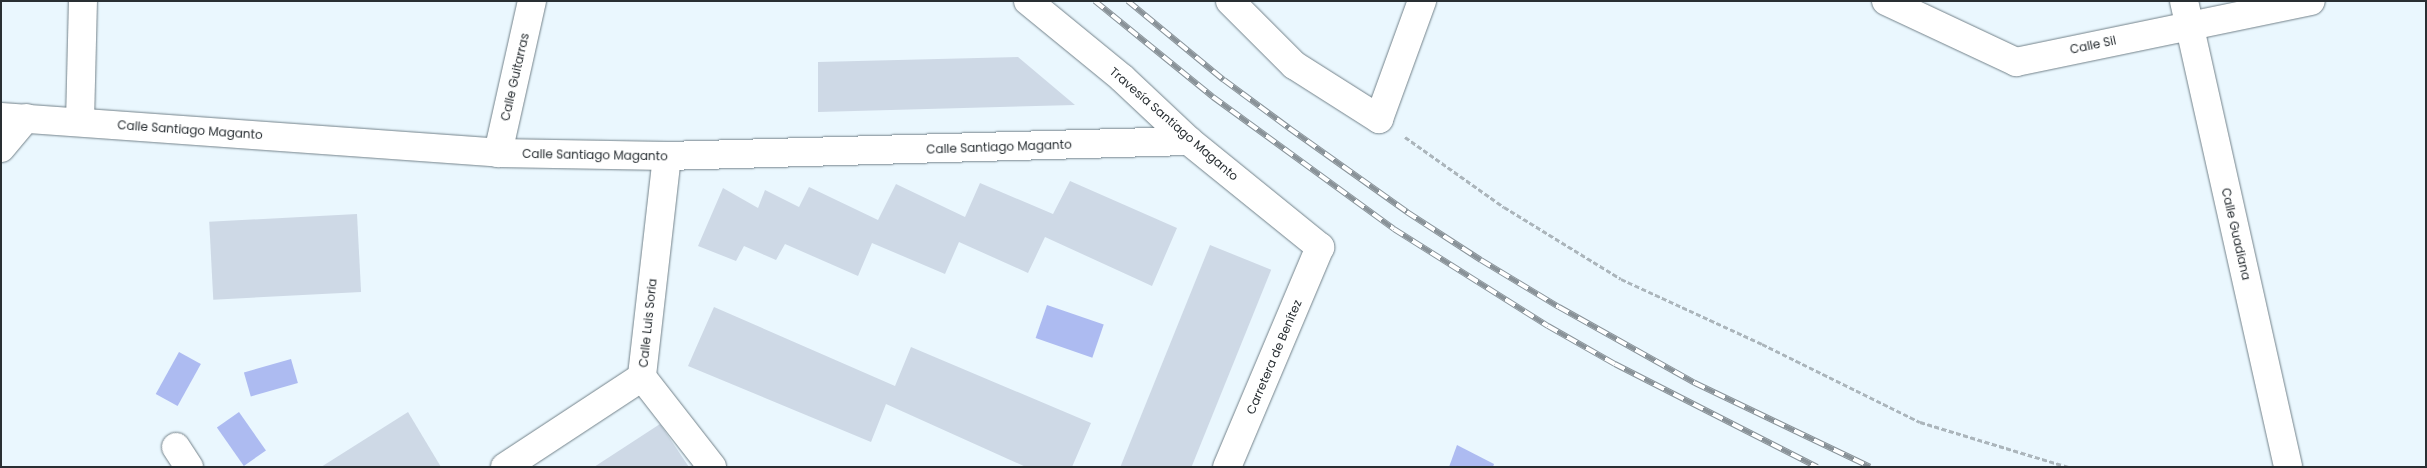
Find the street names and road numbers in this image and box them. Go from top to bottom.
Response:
street label: Calle Guitarras [498,32,532,122]
street label: Calle Sil [2069,33,2117,57]
street label: Travesía Santiago Maganto [1107,64,1241,184]
street label: Calle Santiago Maganto [117,118,263,142]
street label: Calle Santiago Maganto [926,137,1072,157]
street label: Calle Santiago Maganto [522,147,668,163]
street label: Calle Guadiana [2218,187,2254,281]
street label: Calle Luis Soria [636,278,660,368]
street label: Carretera de Benítez [1243,298,1305,416]

